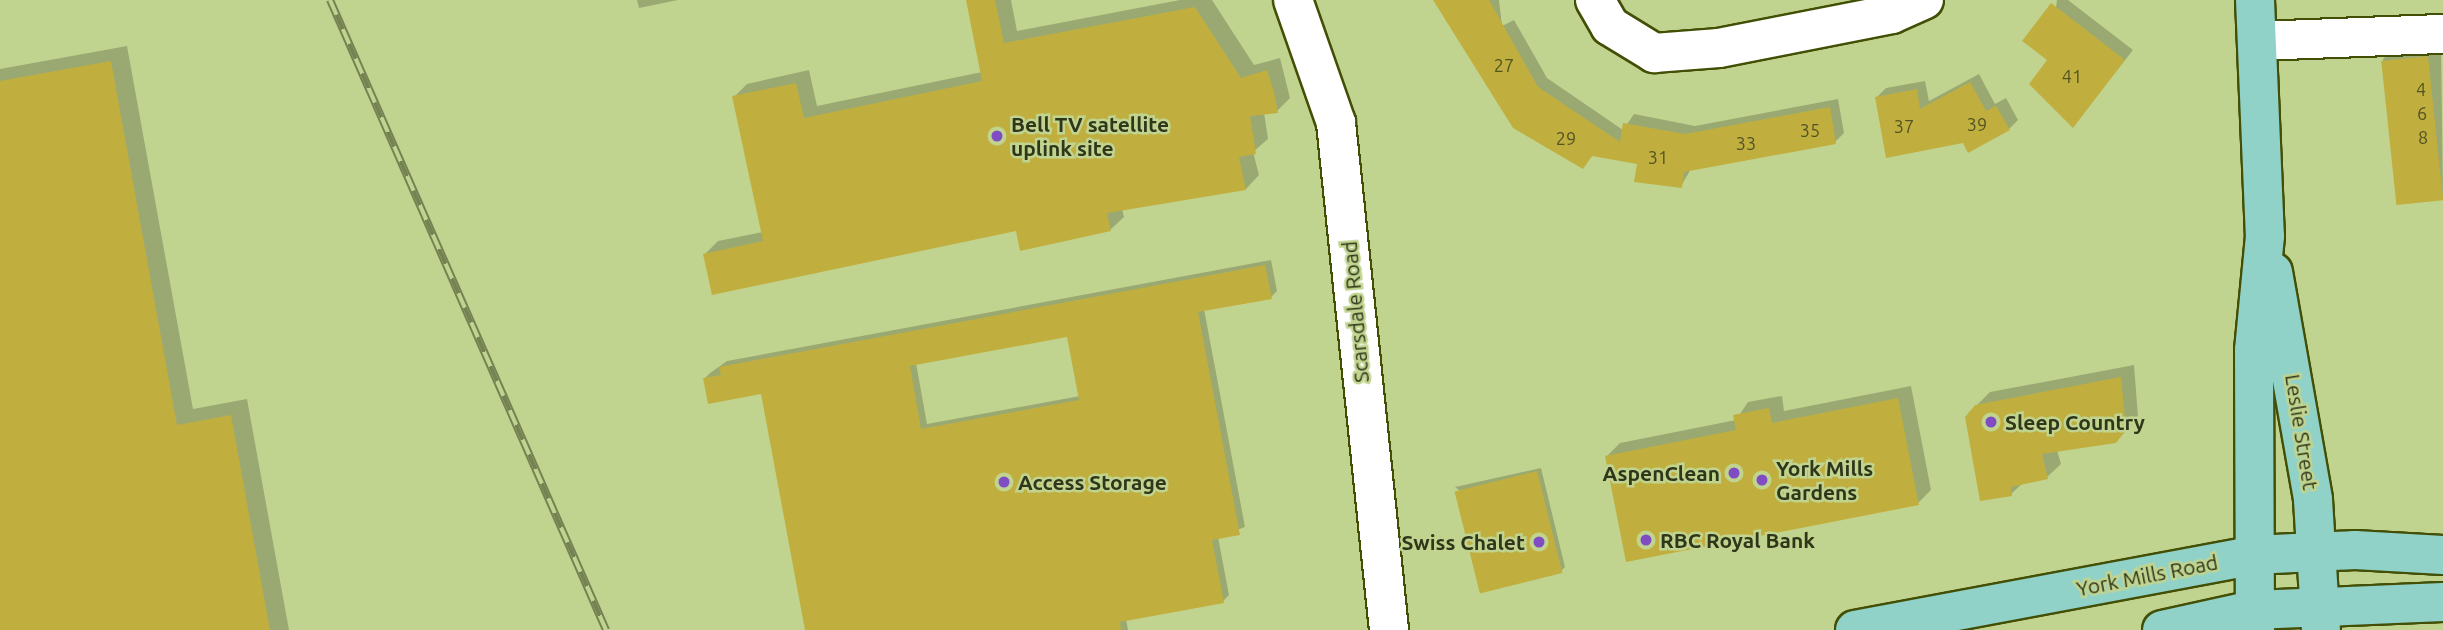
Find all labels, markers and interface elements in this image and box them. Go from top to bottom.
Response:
house number: 27 [1494,54,1514,76]
house number: 41 [2062,65,2082,87]
house number: 4 [2416,78,2426,100]
house number: 6 [2417,102,2427,124]
place label: Bell TV satellite uplink site [1011,111,1169,161]
house number: 39 [1967,113,1987,135]
house number: 37 [1894,115,1914,137]
house number: 35 [1800,119,1820,141]
house number: 8 [2418,126,2428,148]
house number: 29 [1556,127,1576,149]
marker: Bell TV satellite uplink site [989,128,1005,144]
house number: 33 [1736,132,1756,154]
house number: 31 [1648,146,1668,168]
street label: Scarsdale Road [1336,240,1374,384]
street label: Leslie Street [2280,372,2324,492]
place label: Sleep Country [2005,409,2145,435]
marker: Sleep Country [1983,414,1999,430]
place label: York Mills Gardens [1776,455,1873,505]
place label: AspenClean [1603,460,1720,486]
marker: AspenClean [1726,465,1742,481]
place label: Access Storage [1018,469,1167,495]
marker: York Mills Gardens [1754,472,1770,488]
marker: Access Storage [996,474,1012,490]
place label: RBC Royal Bank [1660,527,1815,553]
place label: Swiss Chalet [1402,529,1525,555]
marker: RBC Royal Bank [1638,532,1654,548]
marker: Swiss Chalet [1531,534,1547,550]
street label: York Mills Road [2074,549,2220,601]

